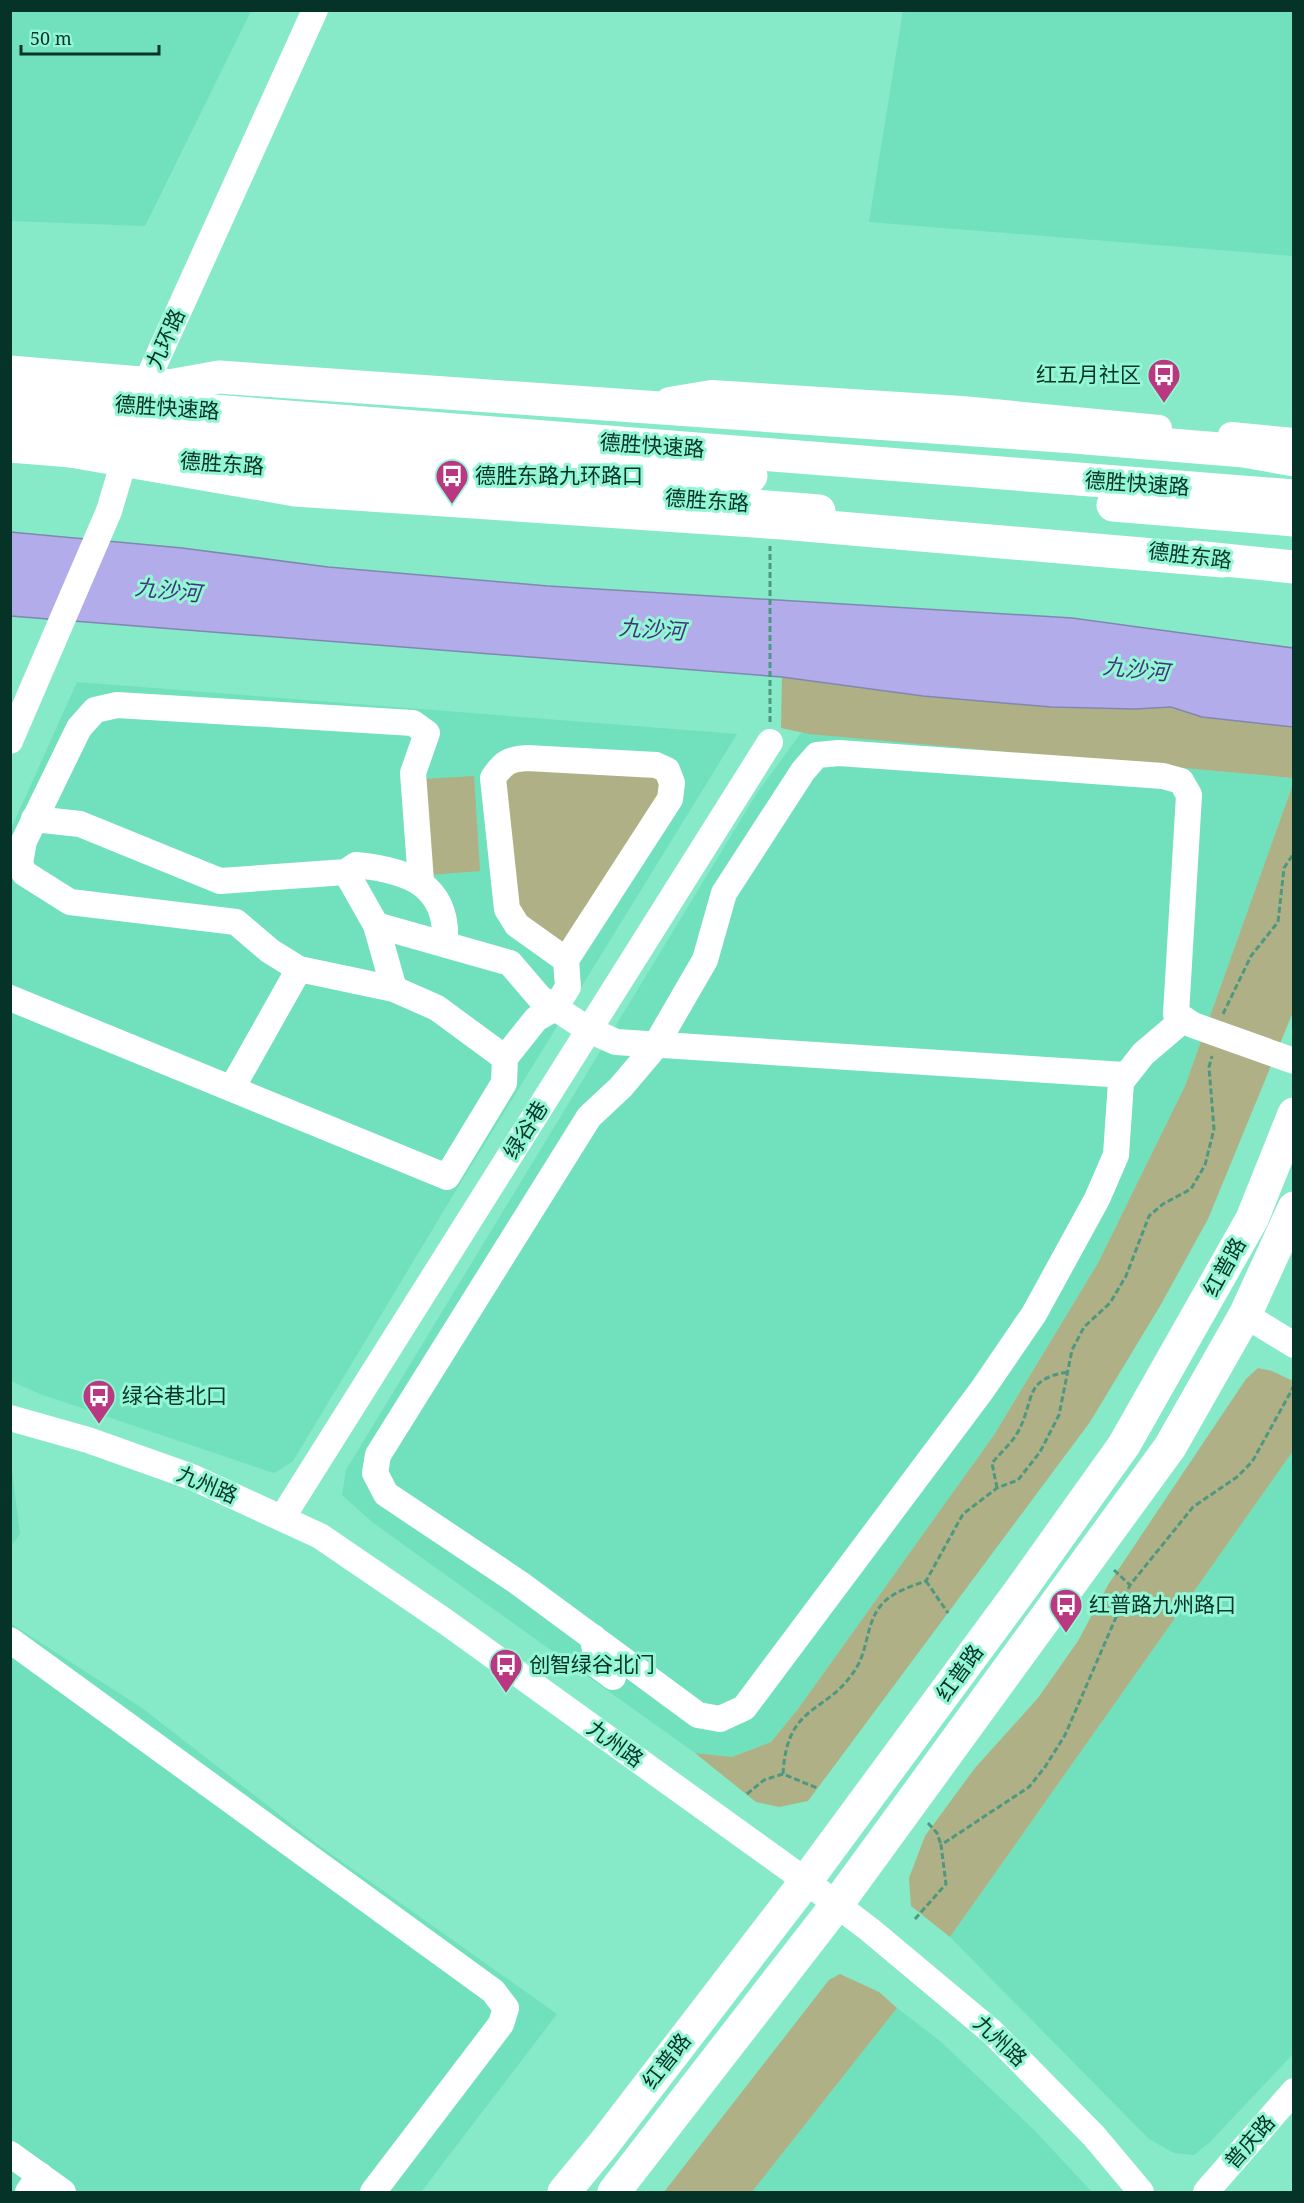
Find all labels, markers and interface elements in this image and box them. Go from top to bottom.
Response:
scale bar [21,18,159,56]
text: 50 m [30,26,72,50]
street label: 九环路 [139,304,191,373]
bus stop icon: 红五月社区 [1146,357,1182,404]
place label: 红五月社区 [1036,360,1141,388]
street label: 德胜快速路 [114,389,220,425]
street label: 德胜快速路 [599,427,705,463]
street label: 德胜东路 [179,446,265,480]
bus stop icon: 德胜东路九环路口 [434,458,470,505]
place label: 德胜东路九环路口 [475,461,643,489]
street label: 德胜快速路 [1084,465,1190,501]
street label: 德胜东路 [664,483,750,517]
street label: 德胜东路 [1147,536,1234,574]
water label: 九沙河 [134,571,206,608]
water label: 九沙河 [618,611,690,646]
water label: 九沙河 [1102,650,1174,687]
street label: 绿谷巷 [497,1095,554,1164]
street label: 红普路 [1197,1232,1252,1301]
bus stop icon: 绿谷巷北口 [81,1378,117,1425]
place label: 绿谷巷北口 [122,1381,227,1409]
street label: 九州路 [173,1459,242,1509]
bus stop icon: 红普路九州路口 [1048,1587,1084,1634]
place label: 红普路九州路口 [1089,1590,1236,1618]
street label: 红普路 [929,1639,989,1706]
bus stop icon: 创智绿谷北门 [488,1647,524,1694]
place label: 创智绿谷北门 [529,1650,655,1678]
street label: 九州路 [582,1713,649,1773]
street label: 九州路 [968,2009,1033,2072]
street label: 红普路 [636,2027,697,2094]
street label: 普庆路 [1218,2108,1280,2174]

